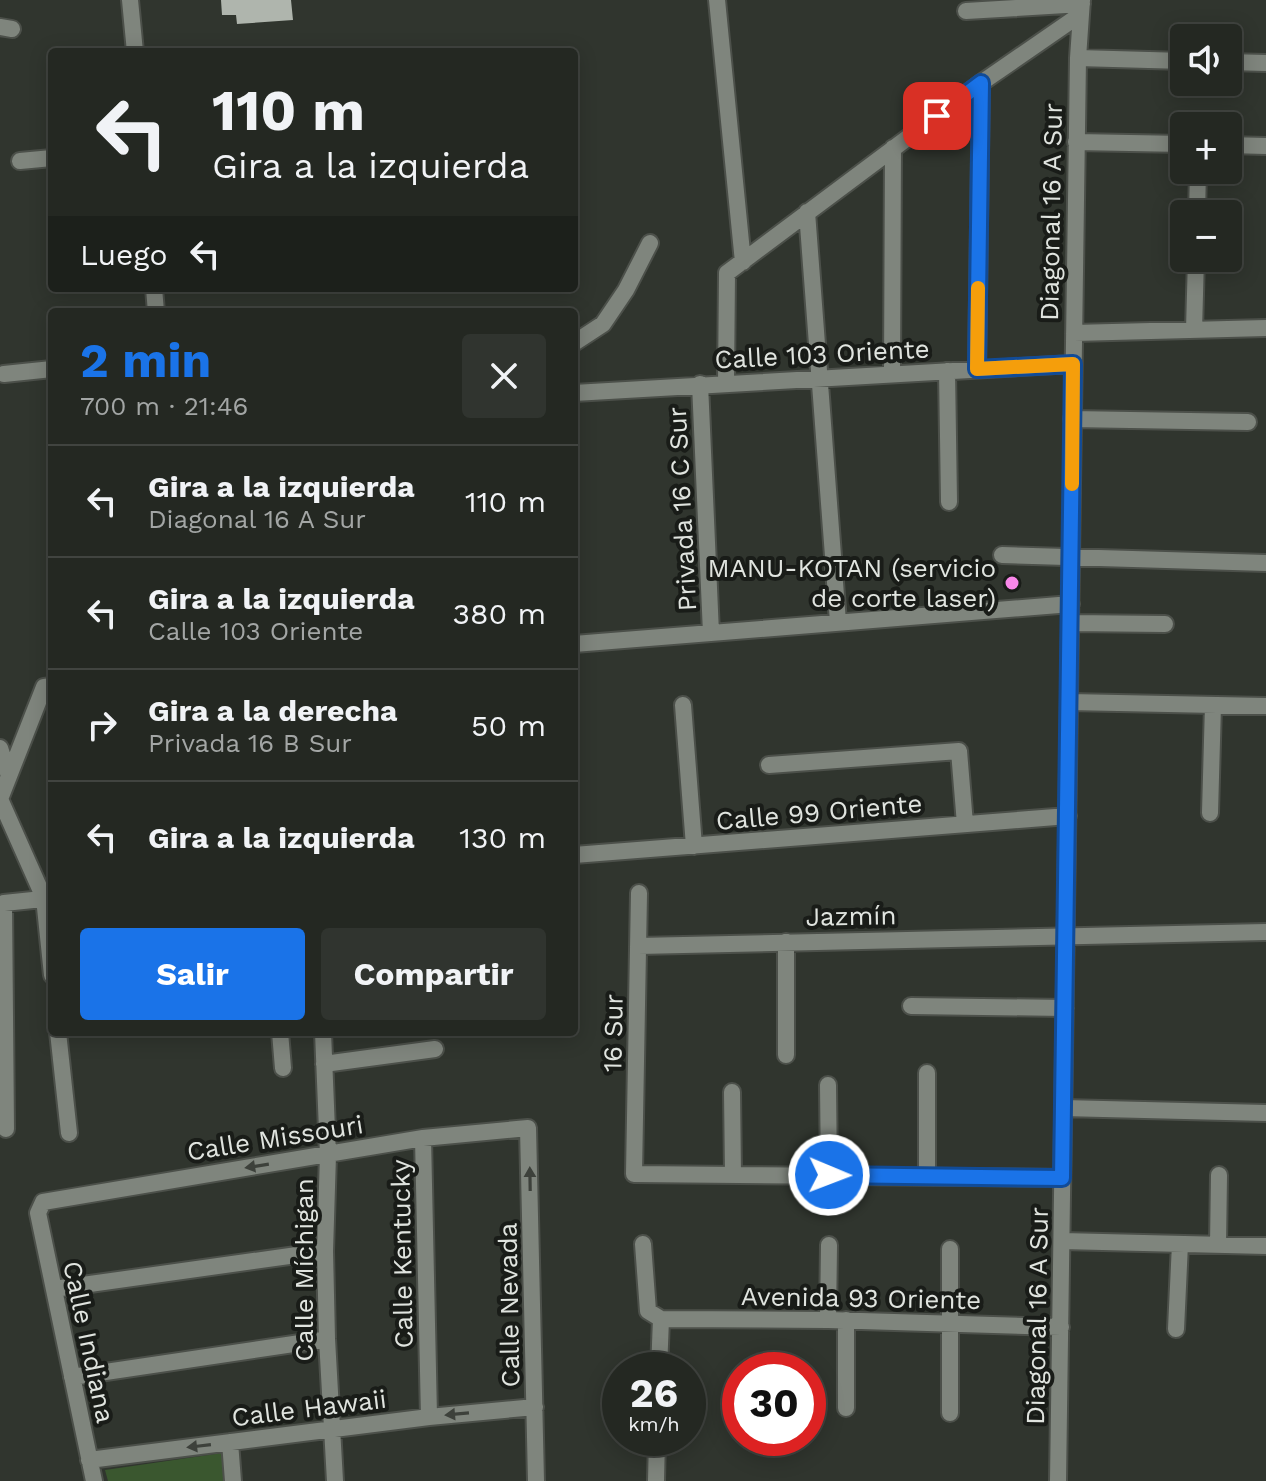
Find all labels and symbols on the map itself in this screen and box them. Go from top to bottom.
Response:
pin [903,82,971,150]
street label: Diagonal 16 A Sur [1034,103,1068,321]
street label: Calle 103 Oriente [714,333,930,375]
street label: Privada 16 C Sur [662,406,702,612]
place label: MANU-KOTAN (servicio de corte laser) [707,553,996,613]
marker: MANU-KOTAN (servicio de corte laser) [1003,574,1021,592]
street label: Calle 99 Oriente [715,788,923,836]
street label: Jazmín [805,900,897,932]
street label: 16 Sur [597,994,629,1072]
street label: Calle Missouri [185,1109,365,1167]
position arrow [787,1133,871,1217]
street label: Calle Kentucky [385,1159,419,1349]
one-way arrow [244,1160,269,1173]
one-way arrow [523,1166,536,1191]
street label: Calle Míchigan [289,1178,319,1362]
street label: Diagonal 16 A Sur [1020,1207,1054,1425]
street label: Calle Nevada [493,1222,525,1388]
street label: Calle Indiana [57,1258,121,1426]
street label: Avenida 93 Oriente [741,1281,981,1315]
speed limit sign: 30 [722,1352,826,1456]
street label: Calle Hawaii [230,1384,388,1432]
one-way arrow [444,1408,469,1421]
one-way arrow [186,1440,211,1453]

